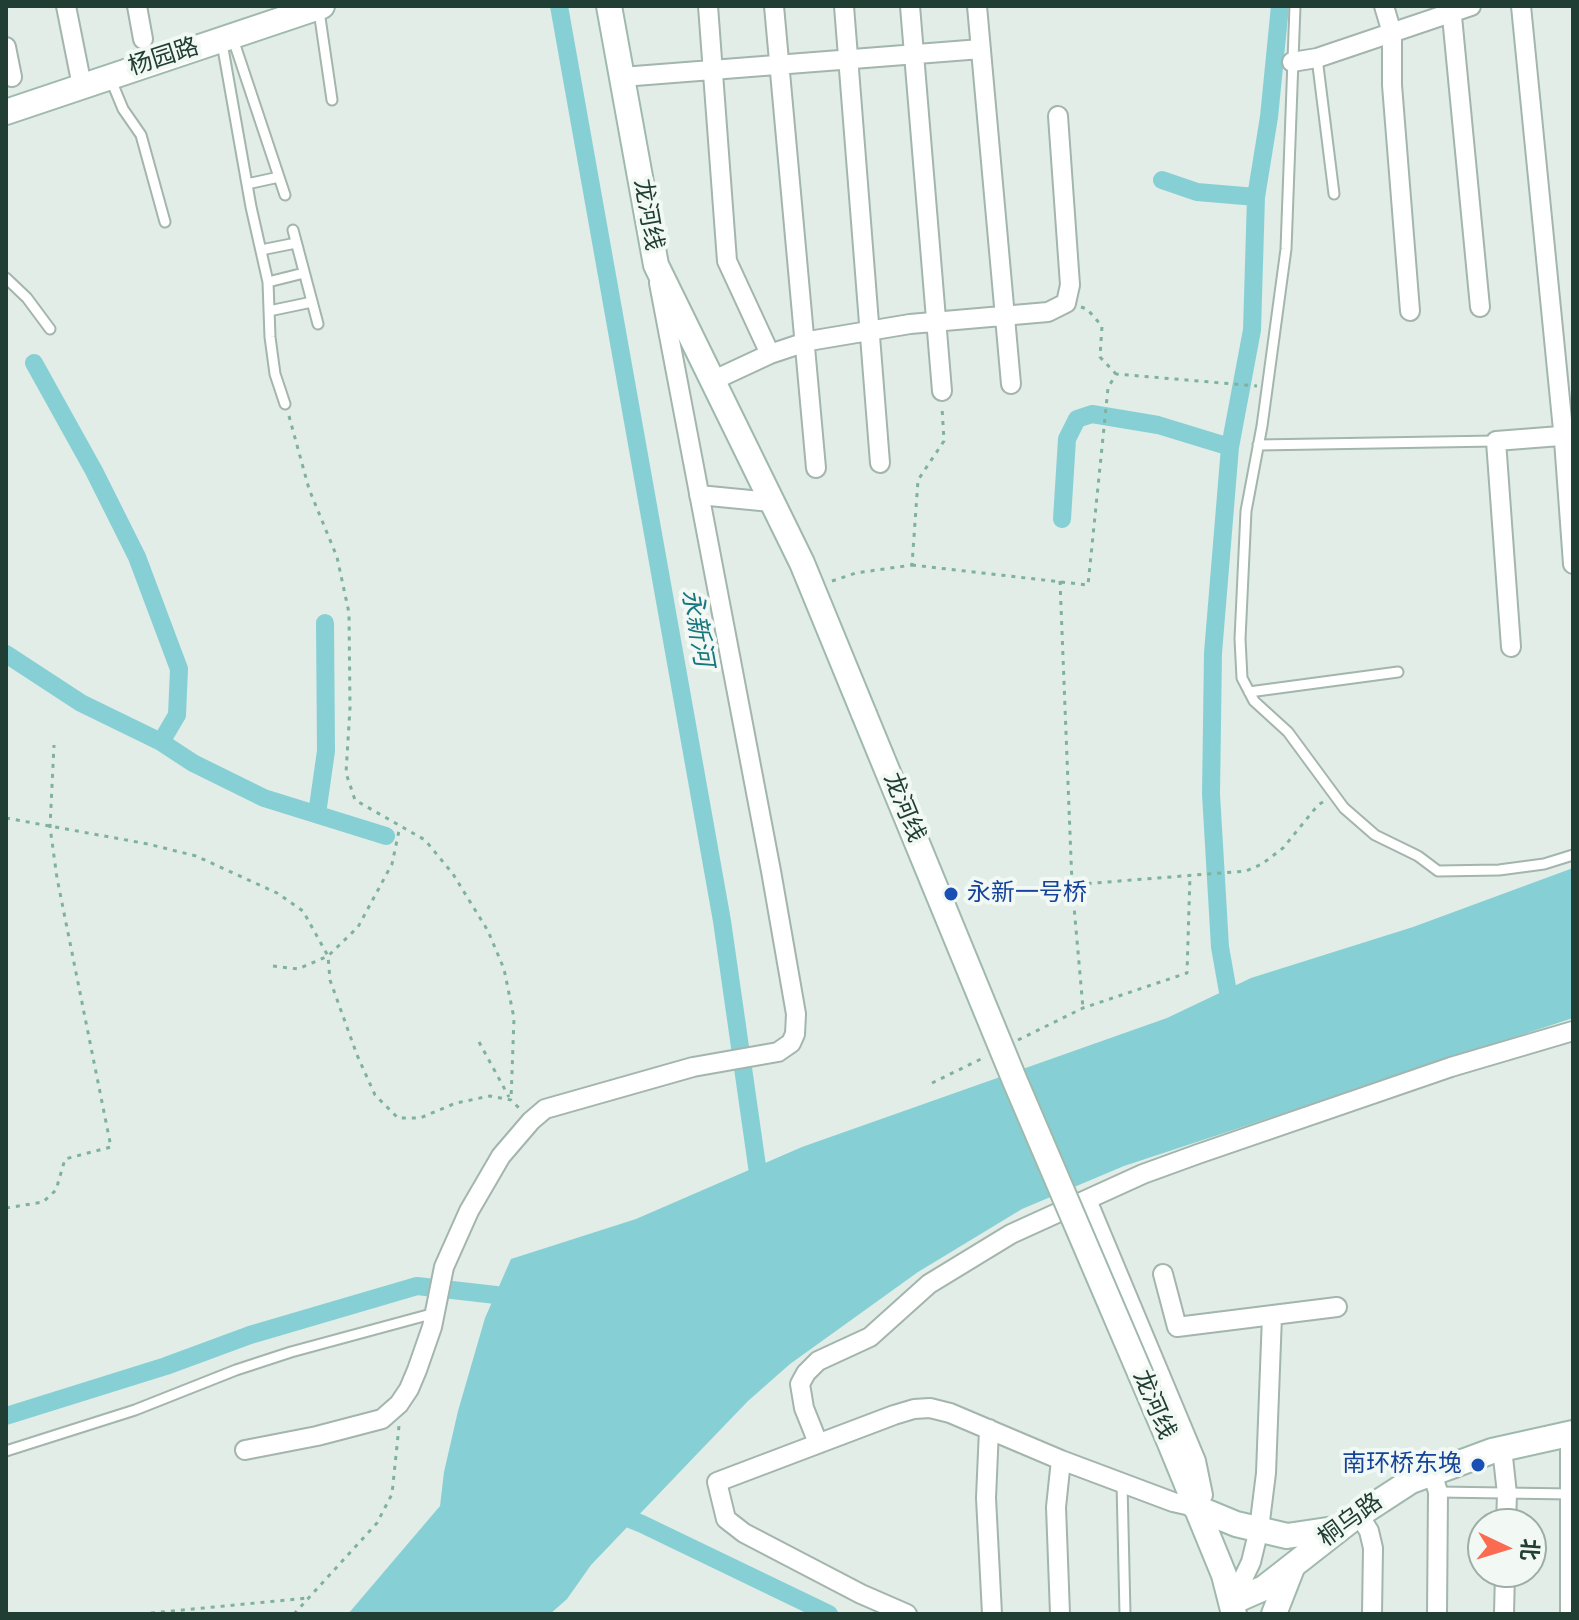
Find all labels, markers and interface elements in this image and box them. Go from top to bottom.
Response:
street label: 杨园路 [125,33,203,83]
street label: 龙河线 [627,177,667,253]
water label: 永新河 [674,587,718,669]
street label: 龙河线 [876,769,930,847]
place label: 永新一号桥 [967,880,1087,908]
marker: 永新一号桥 [942,885,960,903]
street label: 龙河线 [1126,1366,1180,1444]
place label: 南环桥东堍 [1342,1451,1462,1479]
marker: 南环桥东堍 [1469,1456,1487,1474]
street label: 桐乌路 [1313,1488,1389,1554]
north arrow [1467,1508,1547,1588]
text: 北 [1516,1538,1543,1561]

